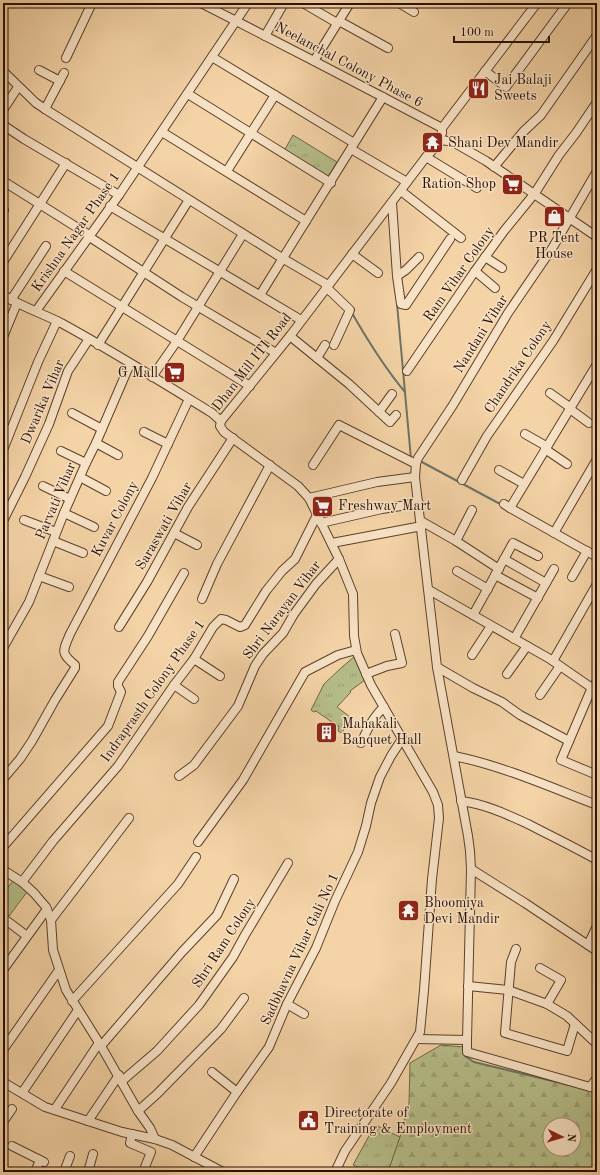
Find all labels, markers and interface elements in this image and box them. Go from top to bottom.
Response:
scale bar [454,18,549,44]
street label: Neelanchal Colony Phase 6 [273,20,425,110]
text: 100 m [460,27,494,39]
place label: Jai Balaji Sweets [494,73,552,103]
restaurant icon: Jai Balaji Sweets [466,75,492,101]
temple icon: Shani Dev Mandir [420,130,446,156]
place label: Shani Dev Mandir [448,136,558,150]
street label: Krishna Nagar Phase 1 [29,170,123,294]
supermarket icon: Ration Shop [499,171,525,197]
place label: Ration Shop [421,177,496,191]
shop icon: PR Tent House [541,203,567,229]
street label: Ram Vihar Colony [421,224,497,324]
place label: PR Tent House [528,231,580,261]
street label: Nandani Vihar [451,292,511,375]
street label: Dhan Mill ITI Road [210,310,294,414]
street label: Chandrika Colony [482,318,554,416]
street label: Dwarika Vihar [19,358,67,446]
supermarket icon: G Mall [161,360,187,386]
place label: G Mall [118,366,158,380]
street label: Parvati Vihar [33,460,79,542]
street label: Kuvar Colony [89,478,141,559]
street label: Saraswati Vihar [133,480,195,572]
supermarket icon: Freshway Mart [309,493,335,519]
place label: Freshway Mart [338,499,431,513]
street label: Shri Narayan Vihar [240,558,324,662]
street label: Indraprasth Colony Phase 1 [99,617,207,765]
place label: Mahakali Banquet Hall [342,717,422,747]
building icon: Mahakali Banquet Hall [314,719,340,745]
street label: Sadbhavna Vihar Gali No 1 [258,871,342,1027]
street label: Shri Ram Colony [190,895,258,990]
place label: Bhoomiya Devi Mandir [424,896,500,926]
temple icon: Bhoomiya Devi Mandir [395,898,421,924]
place label: Directorate of Training & Employment [324,1106,472,1136]
public building icon: Directorate of Training & Employment [296,1108,322,1134]
north arrow [542,1117,582,1157]
text: N [565,1133,576,1143]

